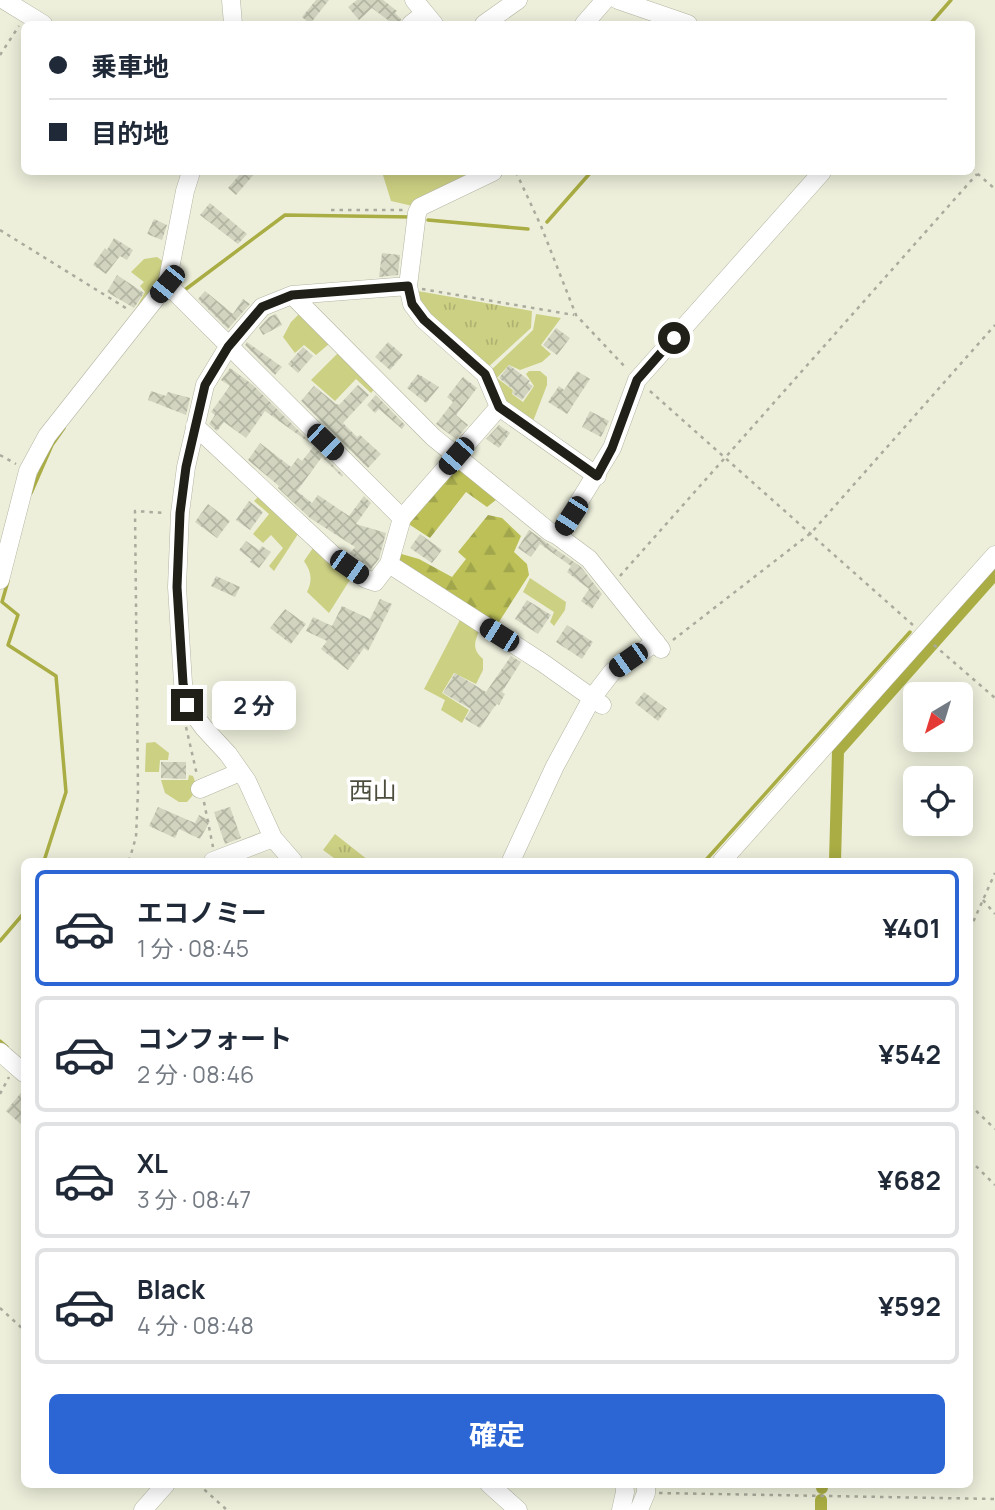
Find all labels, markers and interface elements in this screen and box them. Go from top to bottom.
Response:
text: 乗車地 [91,48,169,84]
text: 目的地 [91,115,169,151]
car [146,261,189,307]
route start [658,322,690,354]
car [303,420,348,464]
car [435,433,478,479]
car [551,493,592,539]
car [326,546,373,588]
car [476,615,523,655]
car [605,639,652,681]
callout: 2 分 [212,680,296,730]
north arrow [903,682,973,752]
map controls [903,682,973,836]
route end [171,689,203,721]
text: 2 分 [233,689,275,721]
button: locate [903,766,973,836]
district label: 西山 [349,773,397,806]
text: エコノミー [137,894,267,930]
icon: car [53,897,116,960]
text: ¥401 [883,910,941,946]
text: 1 分 · 08:45 [137,932,249,964]
text: コンフォート [137,1020,292,1056]
icon: car [53,1023,116,1086]
text: ¥542 [879,1036,941,1072]
text: 2 分 · 08:46 [137,1058,254,1090]
text: XL [137,1145,168,1181]
icon: car [53,1149,116,1212]
text: ¥682 [878,1162,941,1198]
text: 3 分 · 08:47 [137,1183,251,1215]
text: Black [137,1271,205,1307]
icon: car [53,1275,116,1338]
text: ¥592 [878,1288,941,1324]
text: 4 分 · 08:48 [137,1309,254,1341]
button: 確定 [49,1394,945,1474]

